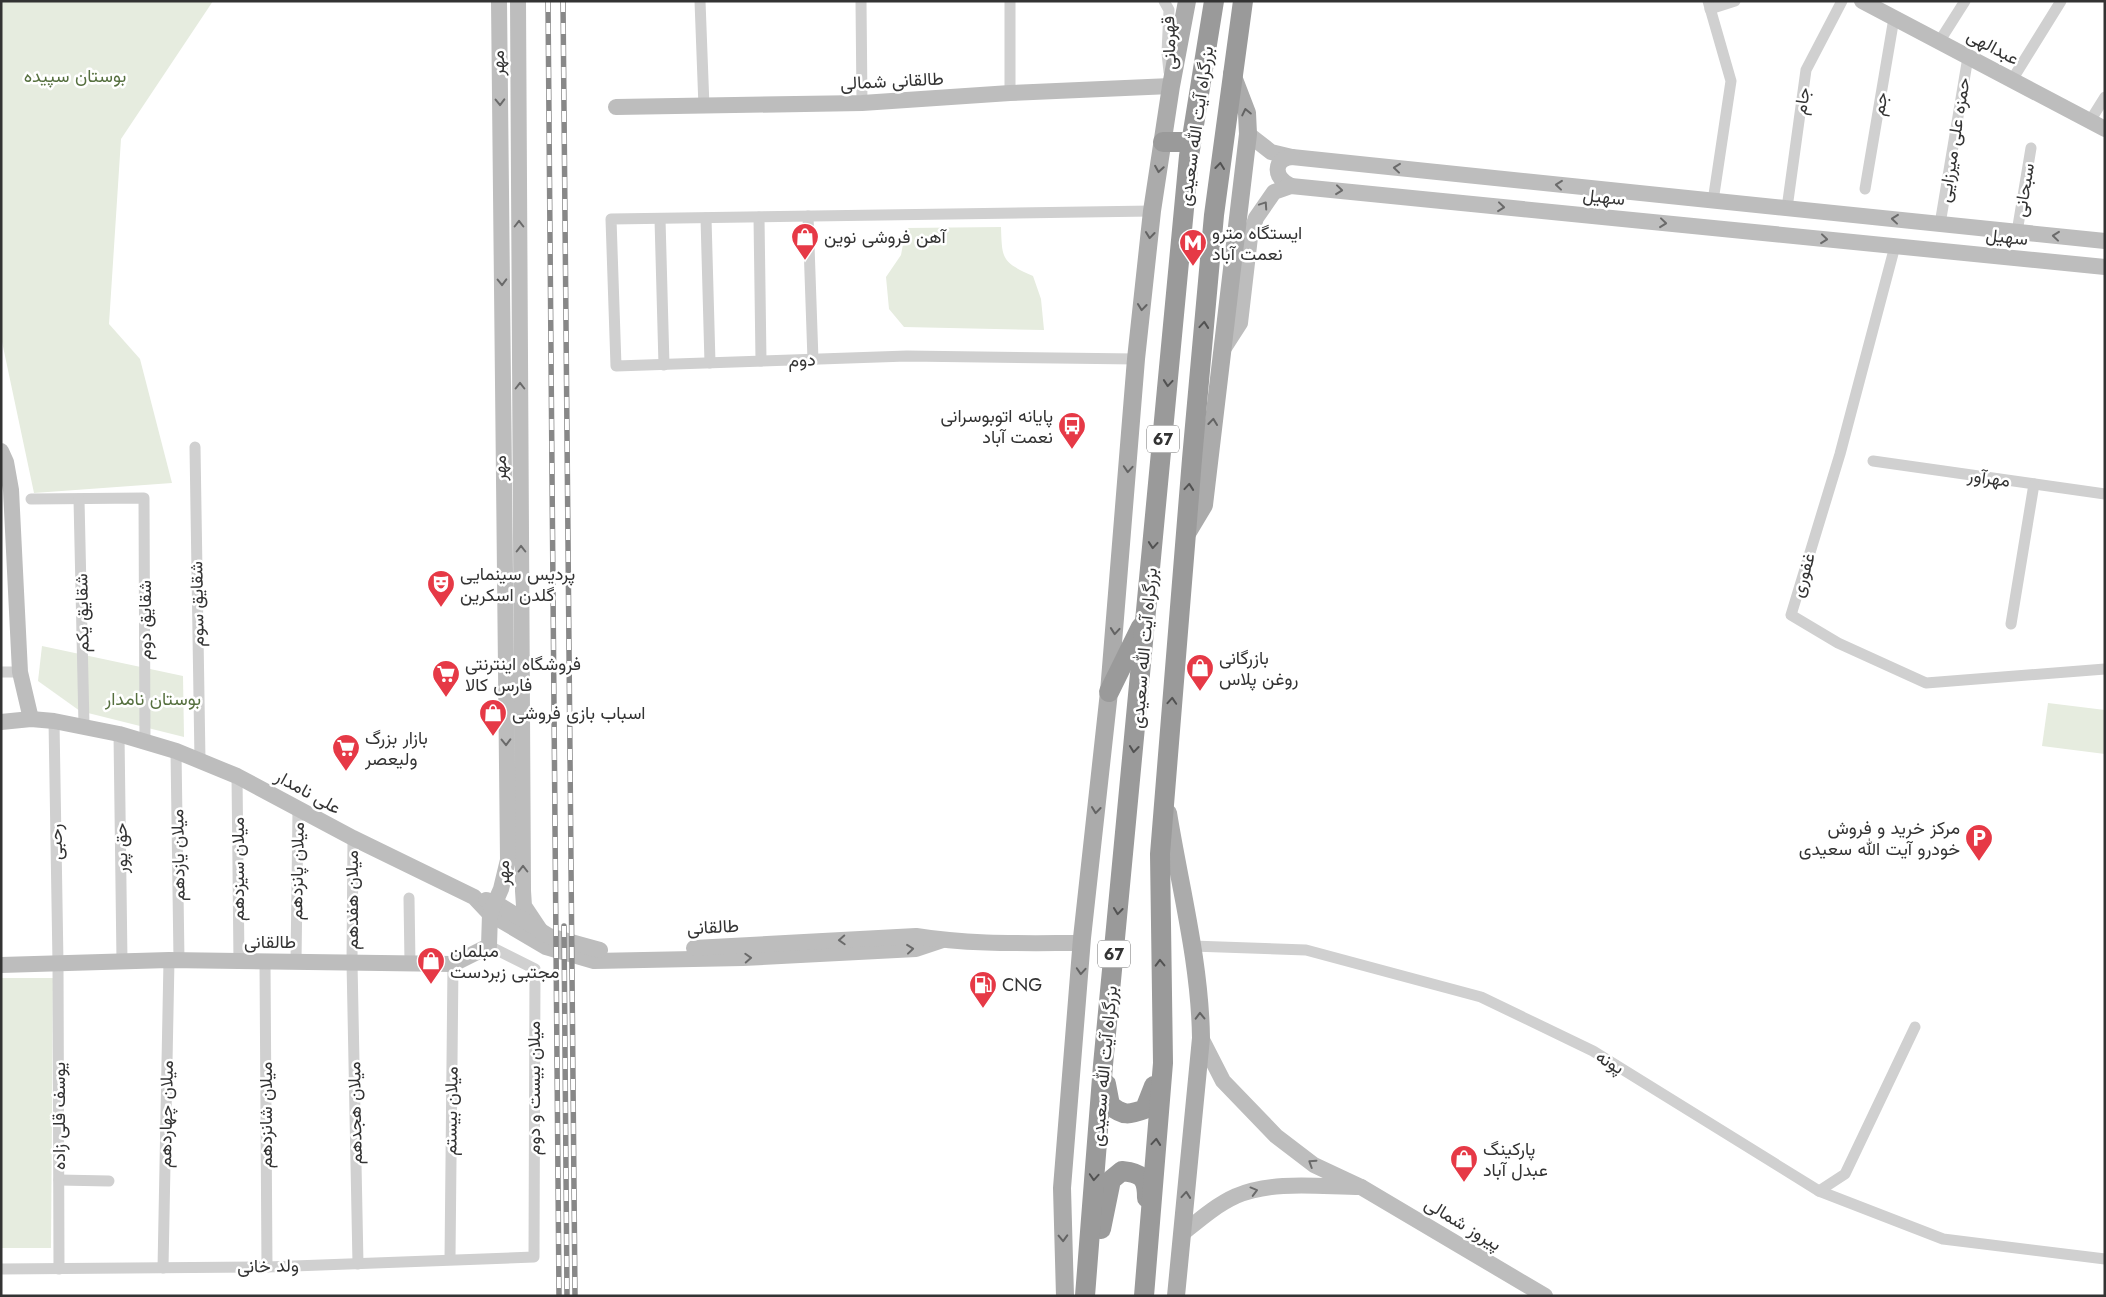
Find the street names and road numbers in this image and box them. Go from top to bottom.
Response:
street label: قهرمانی [1155,16,1183,70]
street label: عبدالهی [1962,22,2024,72]
street label: بزرگراه آیت الله سعیدی [1172,44,1220,208]
street label: مهر [485,50,511,77]
street label: طالقانی شمالی [840,65,944,97]
street label: حمزه علی میرزایی [1931,76,1977,204]
street label: جام [1787,86,1817,116]
street label: جم [1865,90,1895,118]
street label: سبحانی [2007,161,2041,219]
street label: سهیل [1582,182,1626,212]
street label: سهیل [1985,222,2029,252]
street label: دوم [788,347,816,373]
road number: 67 [1147,426,1179,452]
street label: مهر [487,455,513,482]
street label: مهرآور [1965,462,2012,494]
street label: غفوری [1784,550,1822,600]
street label: شقایق سوم [183,561,211,647]
street label: بزرگراه آیت الله سعیدی [1124,566,1164,730]
street label: شقایق یکم [68,573,96,653]
street label: شقایق دوم [132,580,158,660]
street label: علی نامدار [270,763,346,821]
street label: میلان یازدهم [164,809,192,901]
street label: میلان سیزدهم [225,817,251,921]
street label: حق پور [108,822,134,875]
street label: میلان پانزدهم [283,822,311,920]
street label: رحبی [43,824,69,860]
street label: میلان هفدهم [339,850,365,950]
street label: مهر [490,860,516,887]
street label: طالقانی [686,913,740,941]
street label: طالقانی [244,929,296,955]
road number: 67 [1098,941,1130,968]
street label: بزرگراه آیت الله سعیدی [1084,984,1124,1148]
street label: میلان بیست و دوم [521,1021,547,1155]
street label: پونه [1591,1043,1629,1081]
street label: میلان چهاردهم [152,1060,180,1168]
street label: میلان هجدهم [341,1061,369,1165]
street label: یوسف قلی زاده [46,1062,72,1170]
street label: میلان شانزدهم [253,1062,279,1168]
street label: میلان بیستم [437,1066,465,1156]
street label: پیروز شمالی [1420,1191,1506,1257]
street label: ولد خانی [237,1252,299,1280]

